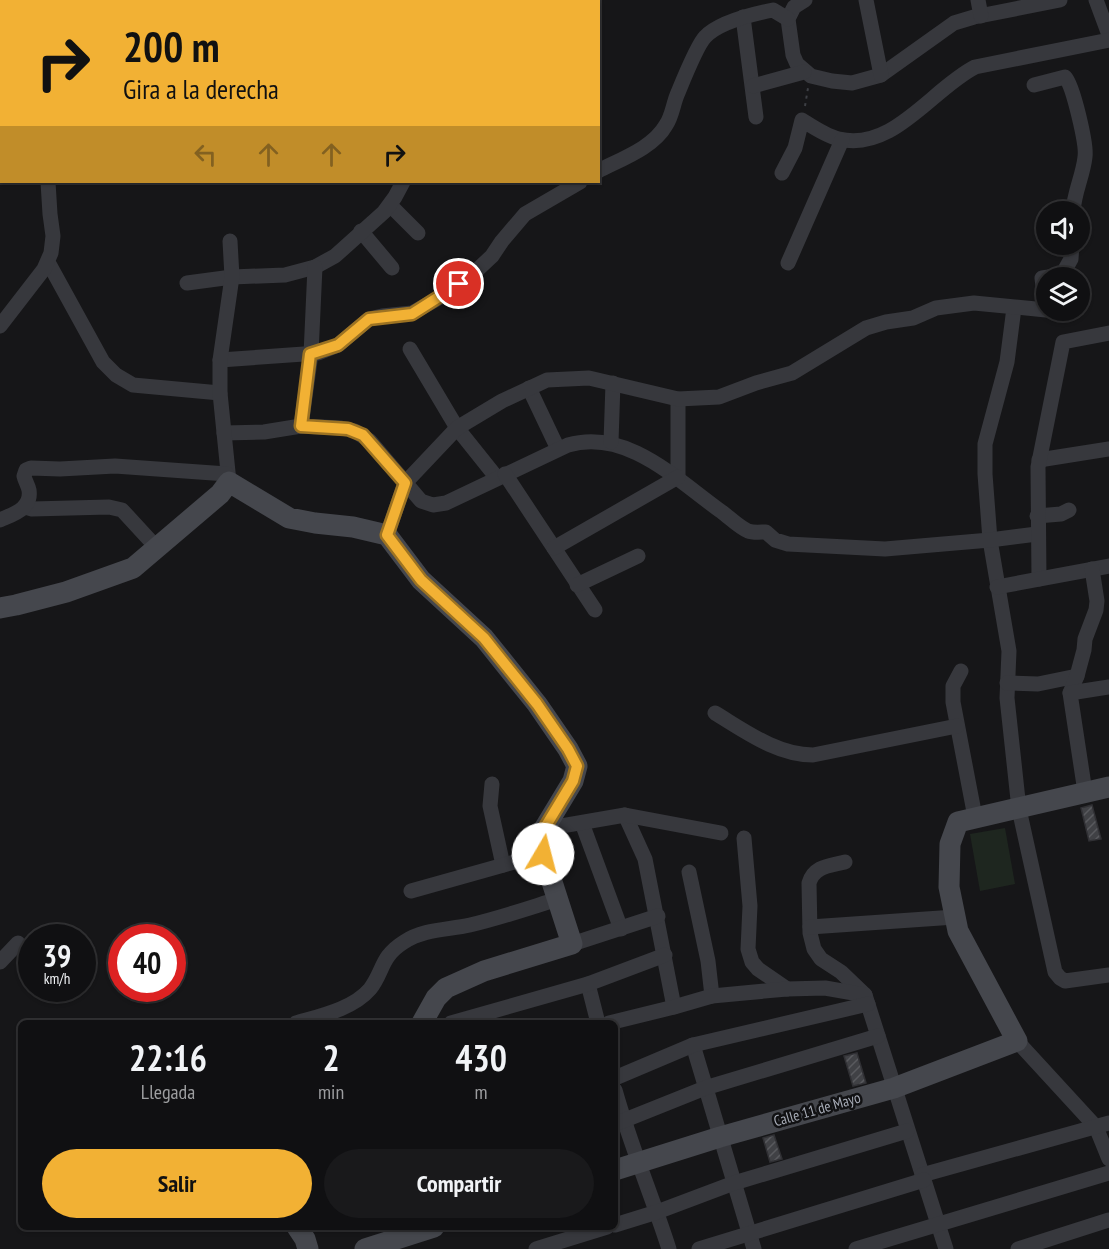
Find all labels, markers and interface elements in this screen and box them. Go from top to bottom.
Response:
text: 200 m [123,19,220,74]
icon: right [24,24,102,102]
text: Gira a la derecha [123,72,279,106]
icon: left [189,138,222,171]
icon: ahead [252,138,285,171]
icon: ahead [315,138,348,171]
icon: right [378,138,411,171]
map controls [1036,201,1090,321]
button: sound [1036,201,1090,255]
pin [433,258,484,309]
icon: arrive [442,267,475,300]
button: layers [1036,267,1090,321]
position arrow [511,822,575,886]
speed limit sign: 40 [108,924,186,1002]
text: 39 [43,936,71,975]
text: km/h [44,969,70,988]
text: 22:16 [129,1034,207,1081]
text: 2 [322,1034,340,1081]
text: 430 [455,1034,507,1081]
text: Llegada [141,1079,195,1105]
text: min [318,1079,344,1105]
text: m [475,1079,488,1105]
street label: Calle 11 de Mayo [771,1088,863,1130]
button: Salir [42,1149,312,1218]
button: Compartir [324,1149,594,1218]

